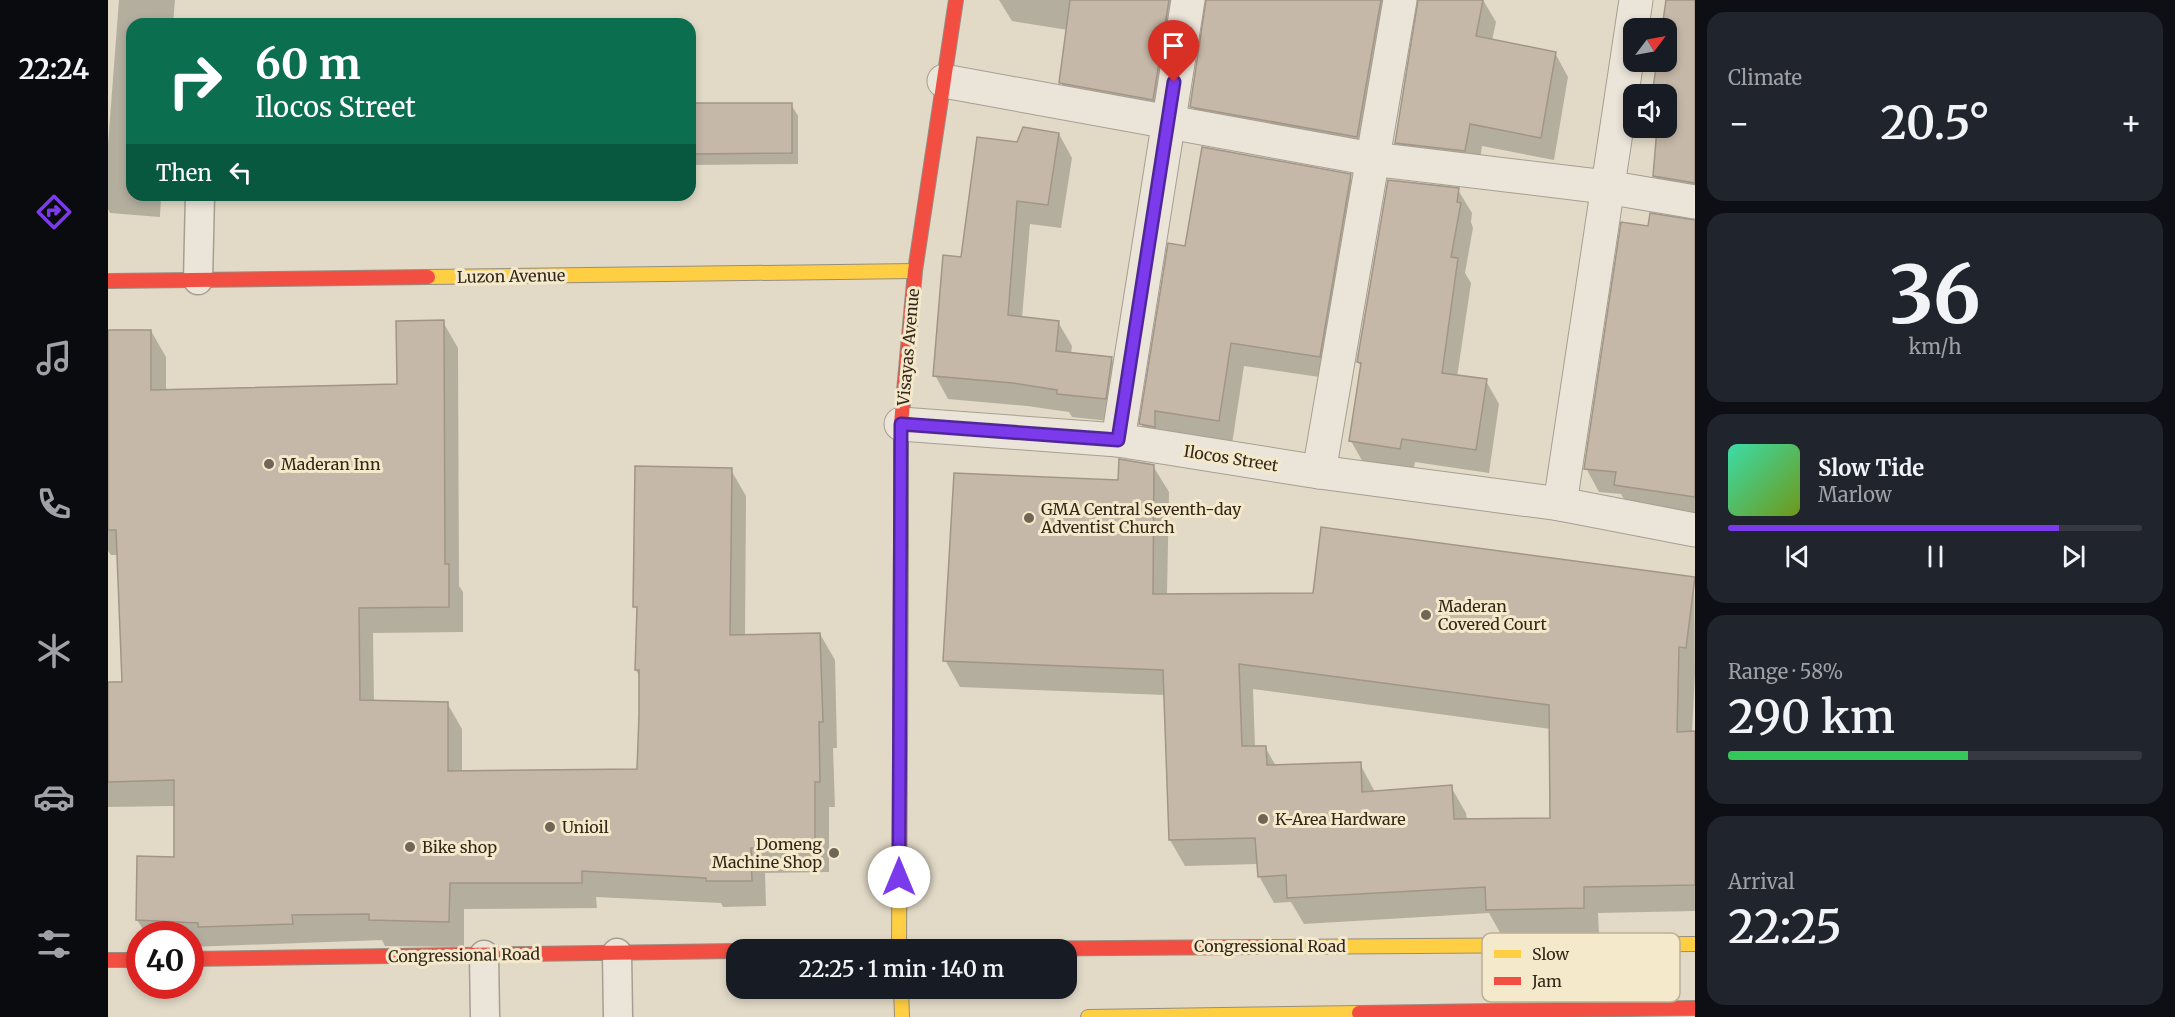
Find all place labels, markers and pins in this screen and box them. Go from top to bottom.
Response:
pin [1148,20,1199,82]
place label: Maderan Inn [281,454,381,474]
marker: Maderan Inn [262,457,276,471]
place label: GMA Central Seventh-day Adventist Church [1040,499,1242,537]
marker: GMA Central Seventh-day Adventist Church [1022,511,1036,525]
place label: Maderan Covered Court [1438,596,1547,634]
marker: Maderan Covered Court [1419,608,1433,622]
place label: K-Area Hardware [1275,809,1406,829]
marker: K-Area Hardware [1256,812,1270,826]
place label: Unioil [562,817,609,837]
marker: Unioil [543,820,557,834]
place label: Domeng Machine Shop [712,834,822,872]
place label: Bike shop [422,837,497,857]
marker: Bike shop [403,840,417,854]
marker: Domeng Machine Shop [827,846,841,860]

